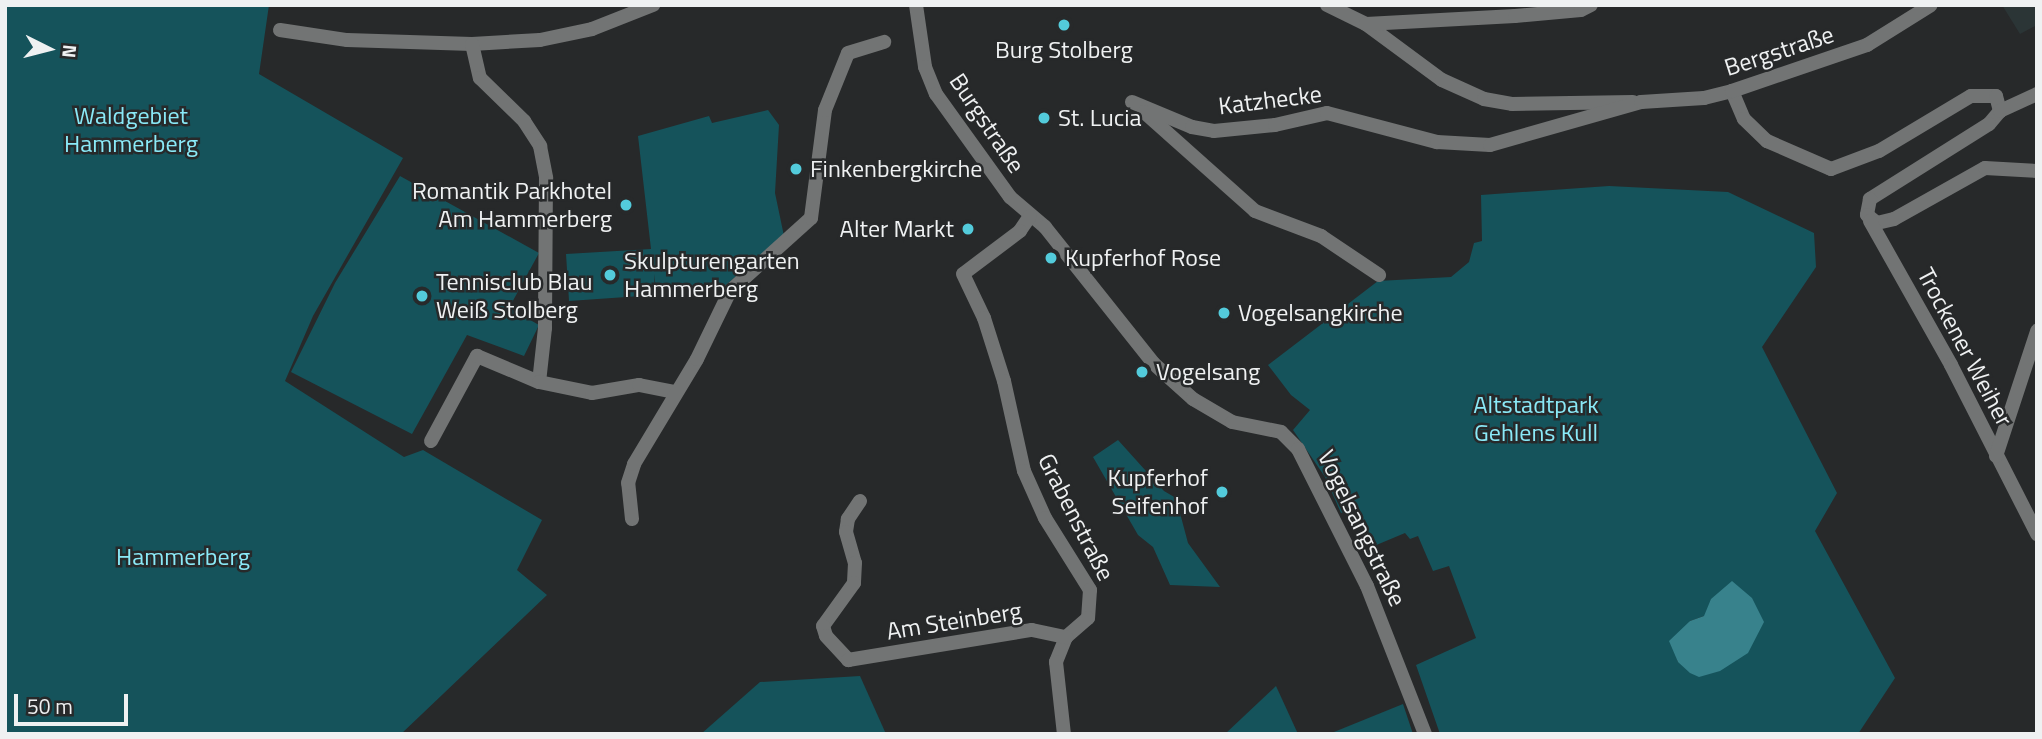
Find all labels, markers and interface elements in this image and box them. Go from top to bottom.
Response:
north arrow [14,14,84,84]
marker: Burg Stolberg [1056,17,1072,33]
street label: Bergstraße [1721,20,1837,82]
place label: Burg Stolberg [995,36,1133,64]
text: N [55,43,85,59]
street label: Burgstraße [943,68,1031,178]
street label: Katzhecke [1217,79,1323,121]
park label: Waldgebiet Hammerberg [64,102,198,158]
place label: St. Lucia [1058,104,1142,132]
marker: St. Lucia [1036,110,1052,126]
place label: Finkenbergkirche [810,155,982,183]
marker: Finkenbergkirche [788,161,804,177]
place label: Romantik Parkhotel Am Hammerberg [412,177,612,233]
marker: Romantik Parkhotel Am Hammerberg [618,197,634,213]
place label: Alter Markt [840,215,954,243]
marker: Alter Markt [960,221,976,237]
place label: Kupferhof Rose [1065,244,1221,272]
place label: Skulpturengarten Hammerberg [624,247,800,303]
marker: Kupferhof Rose [1043,250,1059,266]
street label: Trockener Weiher [1911,263,2019,431]
marker: Skulpturengarten Hammerberg [602,267,618,283]
place label: Tennisclub Blau Weiß Stolberg [436,268,593,324]
marker: Tennisclub Blau Weiß Stolberg [414,288,430,304]
place label: Vogelsangkirche [1238,299,1403,327]
marker: Vogelsangkirche [1216,305,1232,321]
place label: Vogelsang [1156,358,1260,386]
marker: Vogelsang [1134,364,1150,380]
park label: Altstadtpark Gehlens Kull [1473,391,1599,447]
street label: Vogelsangstraße [1312,445,1412,611]
street label: Grabenstraße [1032,449,1120,585]
place label: Kupferhof Seifenhof [1108,464,1208,520]
marker: Kupferhof Seifenhof [1214,484,1230,500]
park label: Hammerberg [116,543,250,571]
street label: Am Steinberg [884,596,1024,646]
scale bar [18,680,131,724]
text: 50 m [27,690,73,722]

